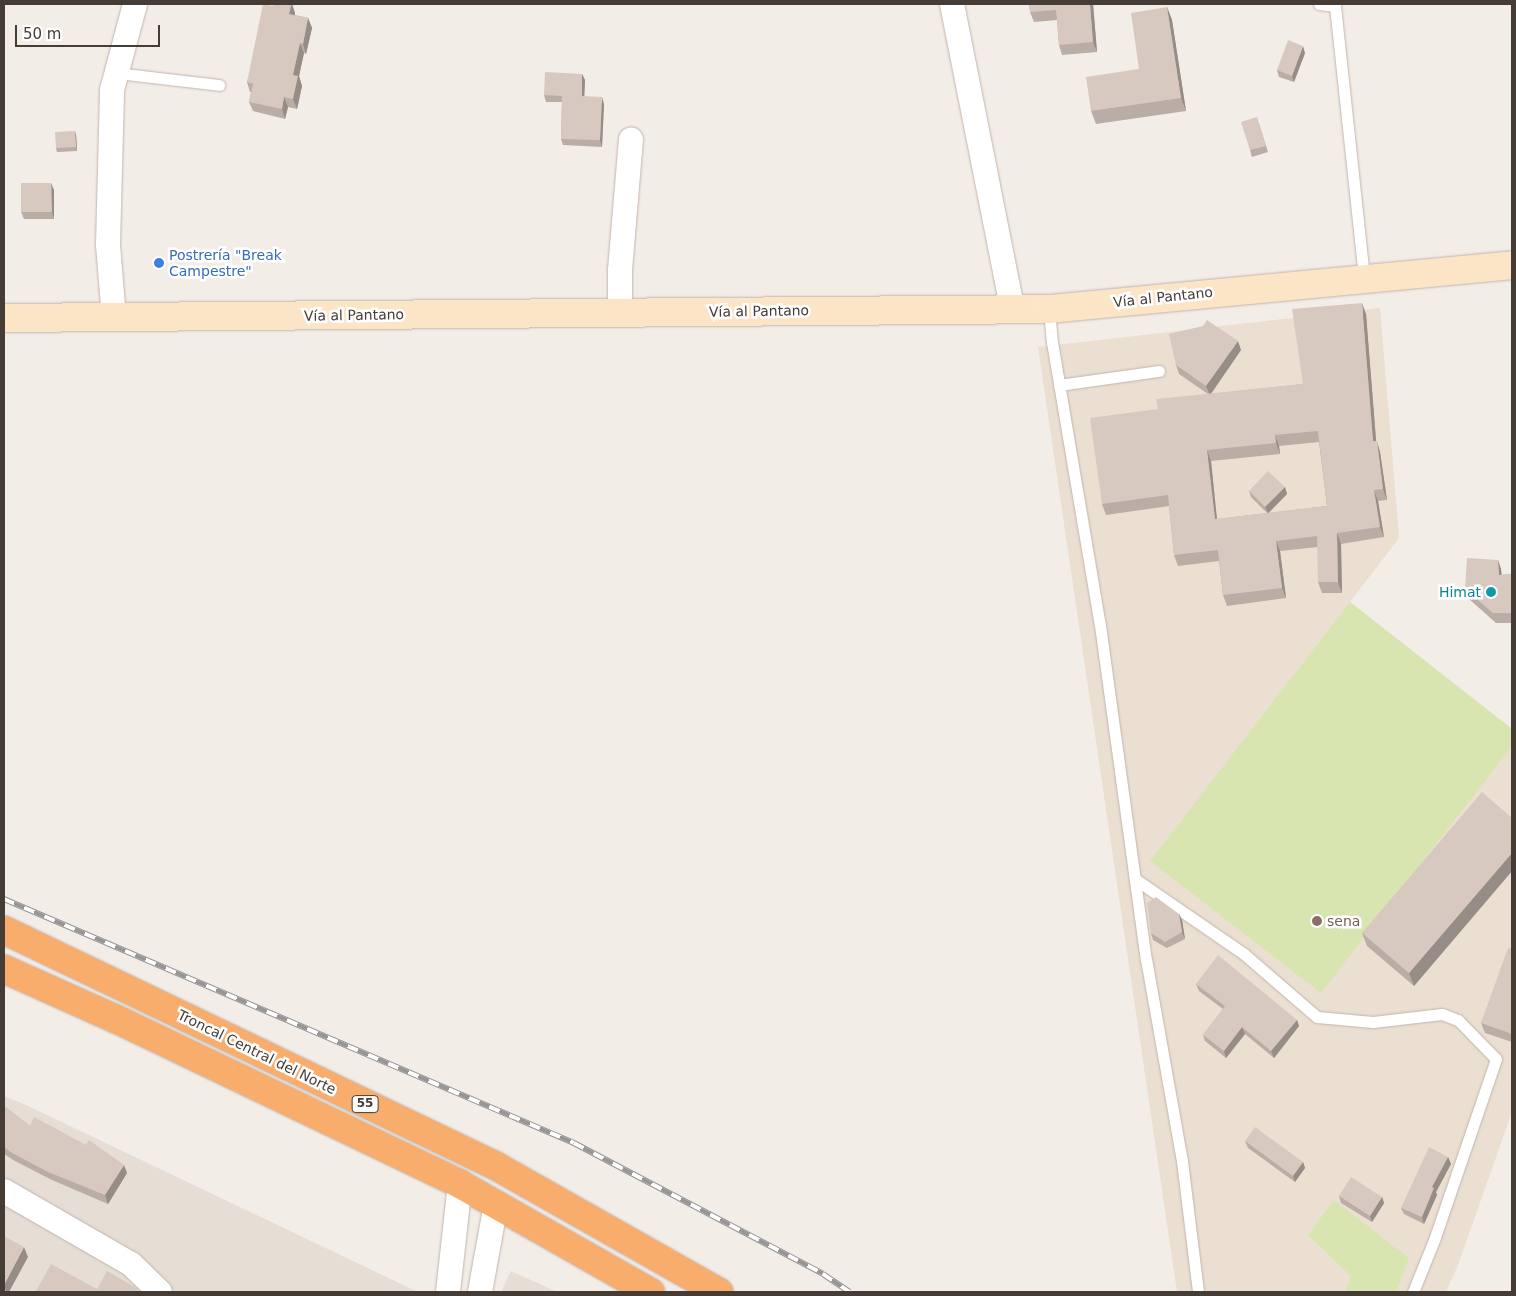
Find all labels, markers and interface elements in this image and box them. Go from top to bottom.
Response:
scale bar [18,15,162,47]
text: 50 m [23,25,61,43]
place label: Postrería "Break Campestre" [169,247,282,280]
marker: Postrería "Break Campestre" [153,257,165,269]
street label: Vía al Pantano [1112,283,1214,311]
street label: Vía al Pantano [709,302,809,320]
street label: Vía al Pantano [304,306,404,324]
place label: Himat [1439,584,1481,600]
marker: Himat [1485,586,1497,598]
place label: sena [1327,913,1360,929]
marker: sena [1311,915,1323,927]
street label: Troncal Central del Norte [175,1006,339,1098]
road number: 55 [351,1094,379,1114]

